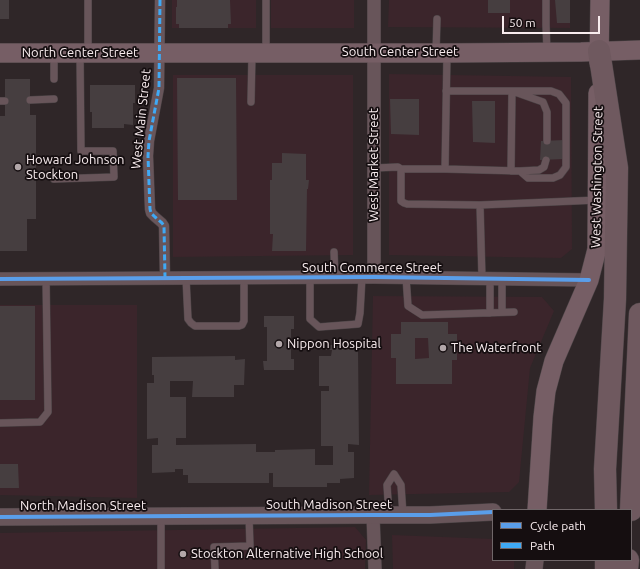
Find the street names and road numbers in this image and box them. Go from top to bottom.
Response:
street label: South Center Street [342,44,458,60]
street label: North Center Street [22,45,138,61]
street label: West Main Street [128,68,154,170]
street label: West Washington Street [588,106,606,248]
street label: West Market Street [366,108,382,222]
street label: South Commerce Street [302,260,442,276]
street label: South Madison Street [266,497,392,513]
street label: North Madison Street [20,498,146,514]

